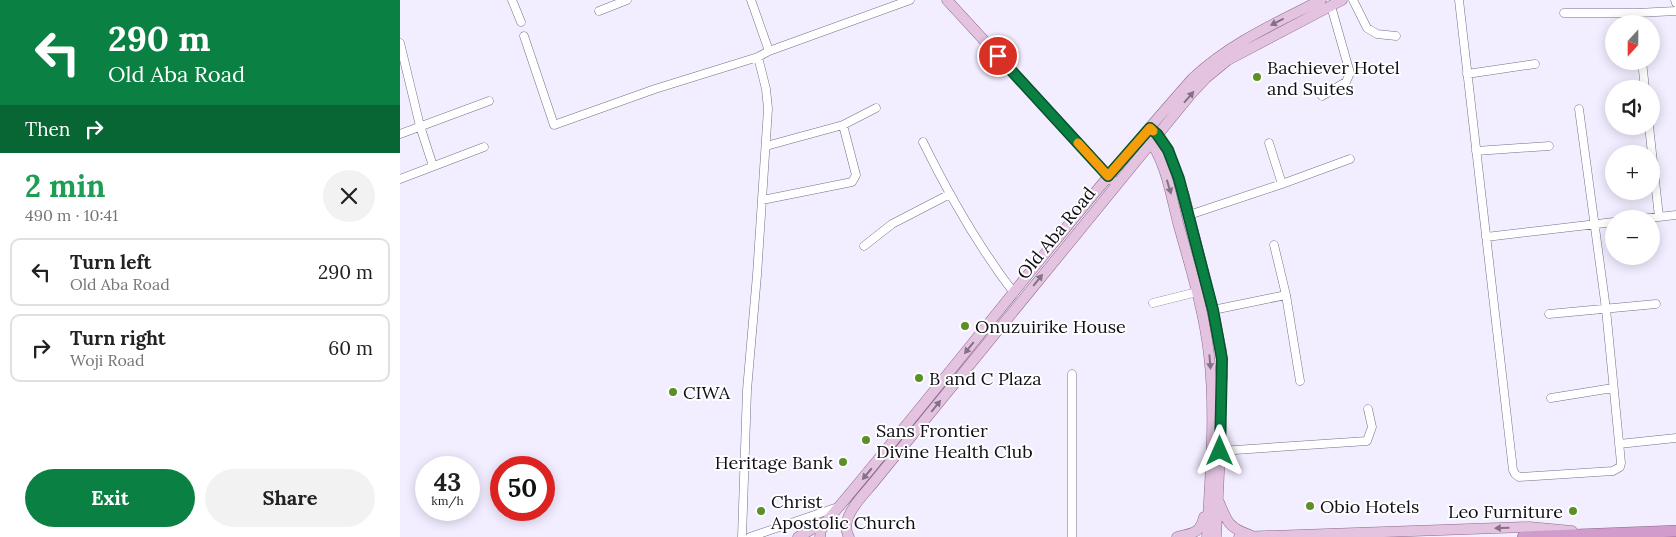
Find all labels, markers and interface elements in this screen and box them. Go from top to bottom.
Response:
north arrow [1605,15,1660,70]
map controls [1605,15,1660,265]
text: 290 m [108,16,210,61]
one-way arrow [1270,18,1285,26]
icon: left [25,20,90,85]
pin [977,35,1019,77]
icon: arrive [984,42,1012,70]
place label: Bachiever Hotel and Suites [1267,56,1400,100]
text: Old Aba Road [108,60,245,88]
marker: Bachiever Hotel and Suites [1251,71,1263,83]
button: sound [1605,80,1660,135]
one-way arrow [1183,90,1194,103]
icon: right [80,115,108,143]
text: Then [25,117,70,141]
button: + [1605,145,1660,200]
text: 2 min [25,167,105,205]
button: close [323,170,375,222]
one-way arrow [1165,180,1173,195]
street label: Old Aba Road [1012,182,1100,284]
text: 490 m · 10:41 [25,205,118,225]
button: − [1605,210,1660,265]
text: Turn left [70,250,151,274]
icon: left [27,258,55,286]
text: 290 m [318,260,373,284]
one-way arrow [1033,273,1044,286]
text: Old Aba Road [70,274,170,294]
place label: Onuzuirike House [975,315,1126,338]
marker: Onuzuirike House [959,320,971,332]
text: Turn right [70,326,166,350]
icon: right [27,334,55,362]
text: 60 m [328,336,373,360]
one-way arrow [964,341,975,354]
text: Woji Road [70,350,145,370]
one-way arrow [1206,355,1214,371]
place label: B and C Plaza [929,367,1041,390]
marker: B and C Plaza [913,372,925,384]
place label: CIWA [683,381,731,404]
marker: CIWA [667,386,679,398]
one-way arrow [931,400,942,413]
place label: Sans Frontier Divine Health Club [876,419,1033,463]
position arrow [1193,424,1245,476]
marker: Sans Frontier Divine Health Club [860,434,872,446]
place label: Heritage Bank [715,451,833,474]
speed limit sign: 50 [490,456,555,521]
marker: Heritage Bank [837,456,849,468]
text: 43 [434,466,461,498]
one-way arrow [861,467,873,479]
button: Exit [25,469,195,527]
button: Share [205,469,375,527]
place label: Christ Apostolic Church [770,490,916,534]
text: km/h [431,493,464,508]
place label: Obio Hotels [1320,495,1419,518]
marker: Obio Hotels [1304,500,1316,512]
place label: Leo Furniture [1448,500,1563,523]
marker: Christ Apostolic Church [755,505,767,517]
marker: Leo Furniture [1567,505,1579,517]
one-way arrow [1494,524,1510,532]

